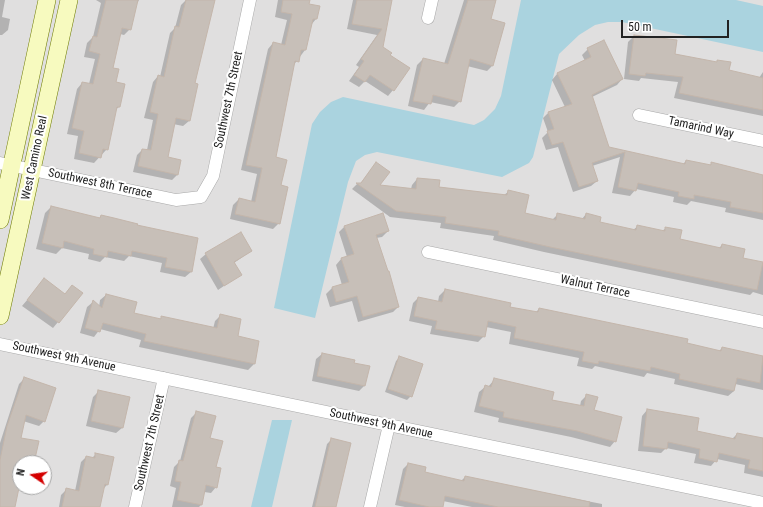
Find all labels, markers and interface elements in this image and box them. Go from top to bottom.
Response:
scale bar [623,12,731,38]
text: 50 m [628,20,652,34]
street label: Southwest 7th Street [212,50,246,150]
street label: Tamarind Way [667,114,735,142]
street label: West Camino Real [19,115,51,201]
street label: Southwest 8th Terrace [47,166,153,202]
street label: Walnut Terrace [559,273,631,301]
street label: Southwest 9th Avenue [11,339,117,375]
street label: Southwest 7th Street [132,393,168,493]
street label: Southwest 9th Avenue [328,406,434,442]
north arrow [12,455,52,495]
text: N [14,468,28,477]

